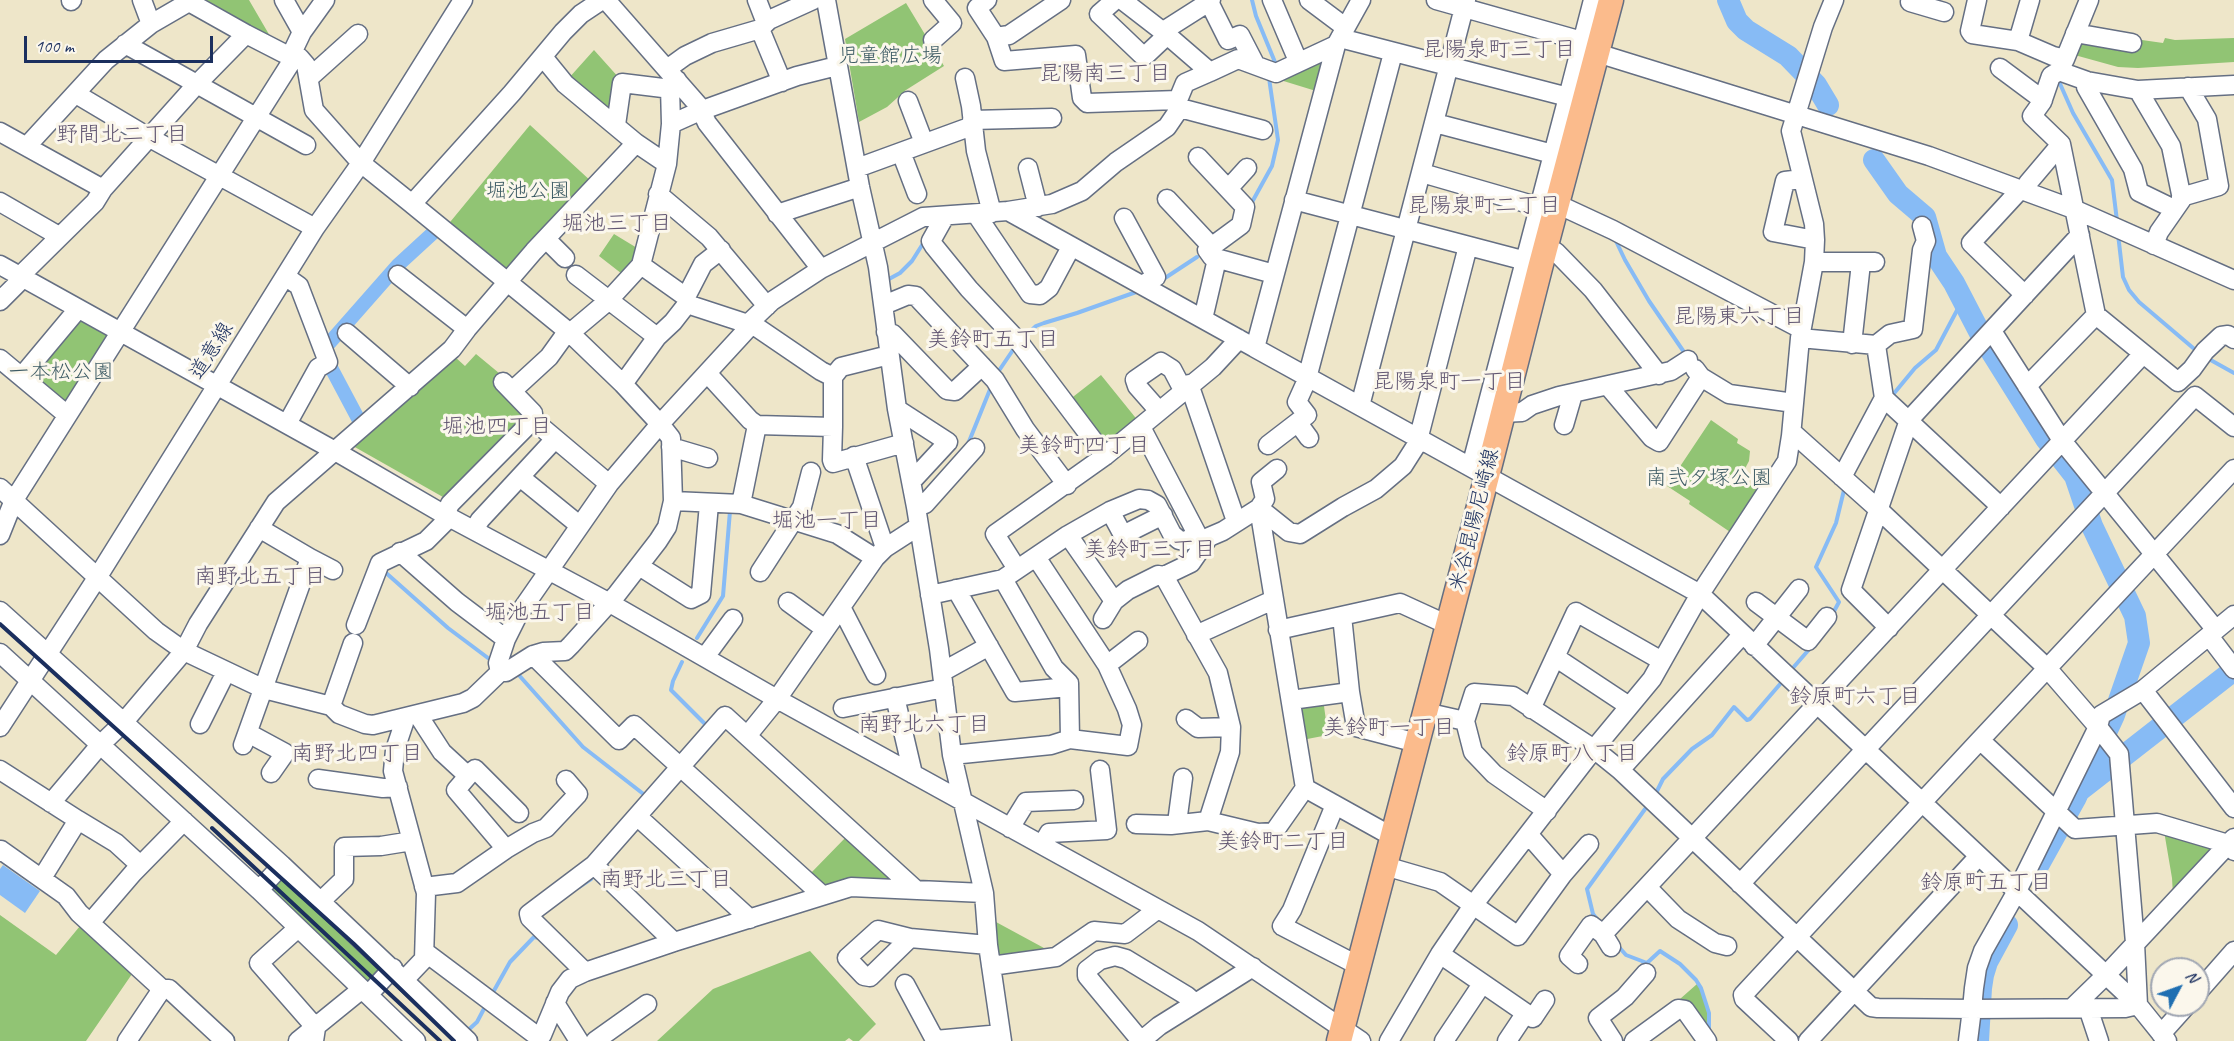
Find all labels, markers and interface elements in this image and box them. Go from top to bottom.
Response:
scale bar [27,24,216,62]
text: 100 m [35,35,74,57]
district label: 昆陽泉町三丁目 [1422,37,1576,63]
park label: 児童館広場 [838,43,942,69]
district label: 昆陽南三丁目 [1039,61,1171,87]
district label: 野間北二丁目 [56,122,188,148]
park label: 堀池公園 [486,178,570,204]
district label: 昆陽泉町二丁目 [1407,193,1561,219]
district label: 堀池三丁目 [562,211,672,237]
district label: 昆陽東六丁目 [1673,304,1805,330]
street label: 道意線 [185,318,239,384]
district label: 美鈴町五丁目 [927,327,1059,353]
park label: 一本松公園 [9,359,113,385]
district label: 昆陽泉町一丁目 [1372,369,1526,395]
district label: 堀池四丁目 [442,414,552,440]
district label: 美鈴町四丁目 [1018,433,1150,459]
street label: 米谷昆陽尼崎線 [1445,446,1505,594]
park label: 南弐タ塚公園 [1646,465,1772,491]
district label: 堀池一丁目 [772,508,882,534]
district label: 美鈴町三丁目 [1084,537,1216,563]
district label: 南野北五丁目 [194,564,326,590]
district label: 堀池五丁目 [485,600,595,626]
district label: 鈴原町六丁目 [1789,684,1921,710]
district label: 南野北六丁目 [858,712,990,738]
district label: 美鈴町一丁目 [1323,715,1455,741]
district label: 南野北四丁目 [291,741,423,767]
district label: 鈴原町八丁目 [1506,741,1638,767]
district label: 美鈴町二丁目 [1217,829,1349,855]
district label: 南野北三丁目 [600,867,732,893]
district label: 鈴原町五丁目 [1920,870,2052,896]
north arrow [2150,957,2210,1017]
text: N [2181,966,2203,987]

